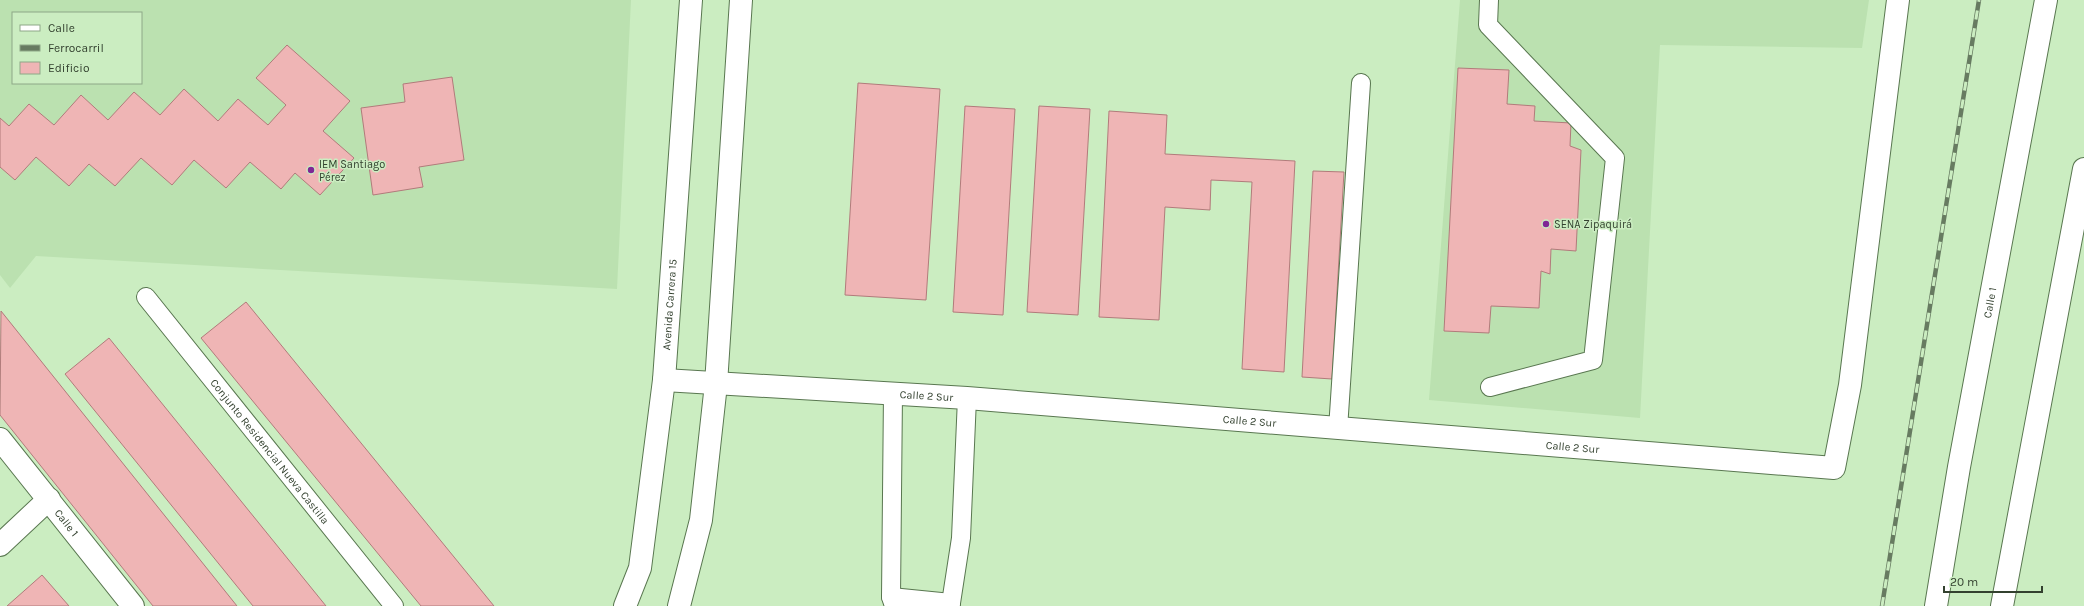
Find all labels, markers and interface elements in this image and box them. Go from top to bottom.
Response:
legend [12,12,142,84]
text: Calle [48,21,75,35]
text: Ferrocarril [48,41,104,55]
text: Edificio [48,61,89,75]
place label: IEM Santiago Pérez [319,158,385,184]
marker: IEM Santiago Pérez [306,165,316,175]
place label: SENA Zipaquirá [1554,218,1632,231]
marker: SENA Zipaquirá [1541,219,1551,229]
street label: Avenida Carrera 15 [660,259,679,351]
street label: Calle 1 [1980,286,1999,319]
street label: Conjunto Residencial Nueva Castilla [208,376,332,527]
street label: Calle 2 Sur [899,388,954,404]
street label: Calle 2 Sur [1222,412,1277,429]
street label: Calle 2 Sur [1545,438,1600,456]
street label: Calle 1 [52,507,81,539]
scale bar [1944,568,2042,594]
text: 20 m [1950,575,1978,589]

